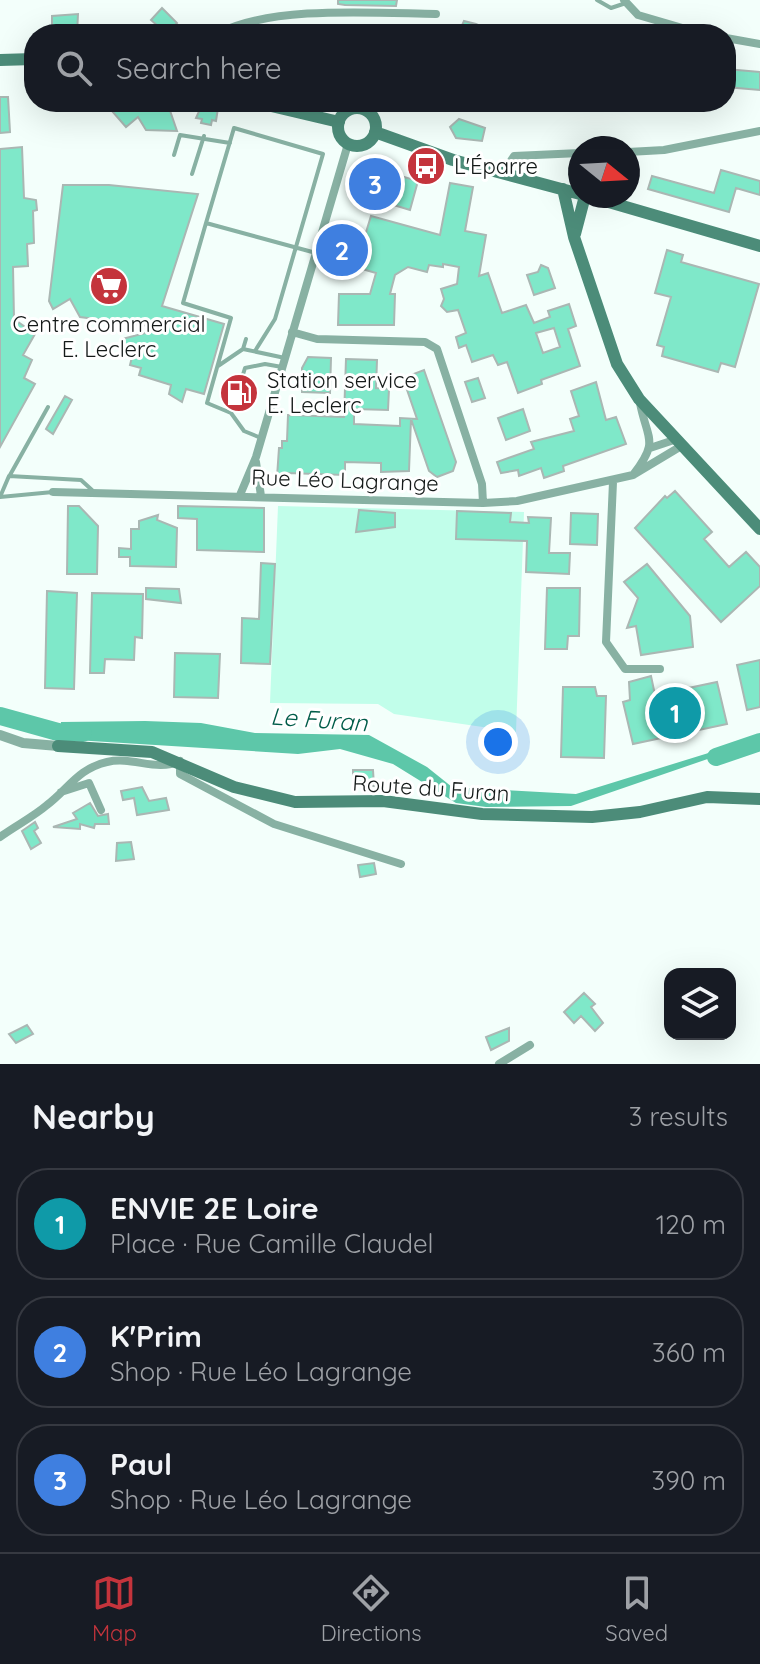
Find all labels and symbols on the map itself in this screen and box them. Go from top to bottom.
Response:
north arrow [568,136,640,208]
bus stop icon: L'Éparre [405,145,447,187]
place label: L'Éparre [454,152,538,180]
pin: 3 [349,154,401,214]
pin: 2 [316,220,368,280]
supermarket icon: Centre commercial E. Leclerc [88,265,130,307]
place label: Centre commercial E. Leclerc [12,310,206,363]
place label: Station service E. Leclerc [267,366,417,419]
fuel station icon: Station service E. Leclerc [218,372,260,414]
street label: Rue Léo Lagrange [251,463,439,497]
pin: 1 [649,683,701,743]
water label: Le Furan [270,701,370,737]
your location [478,722,518,762]
street label: Route du Furan [352,769,510,807]

